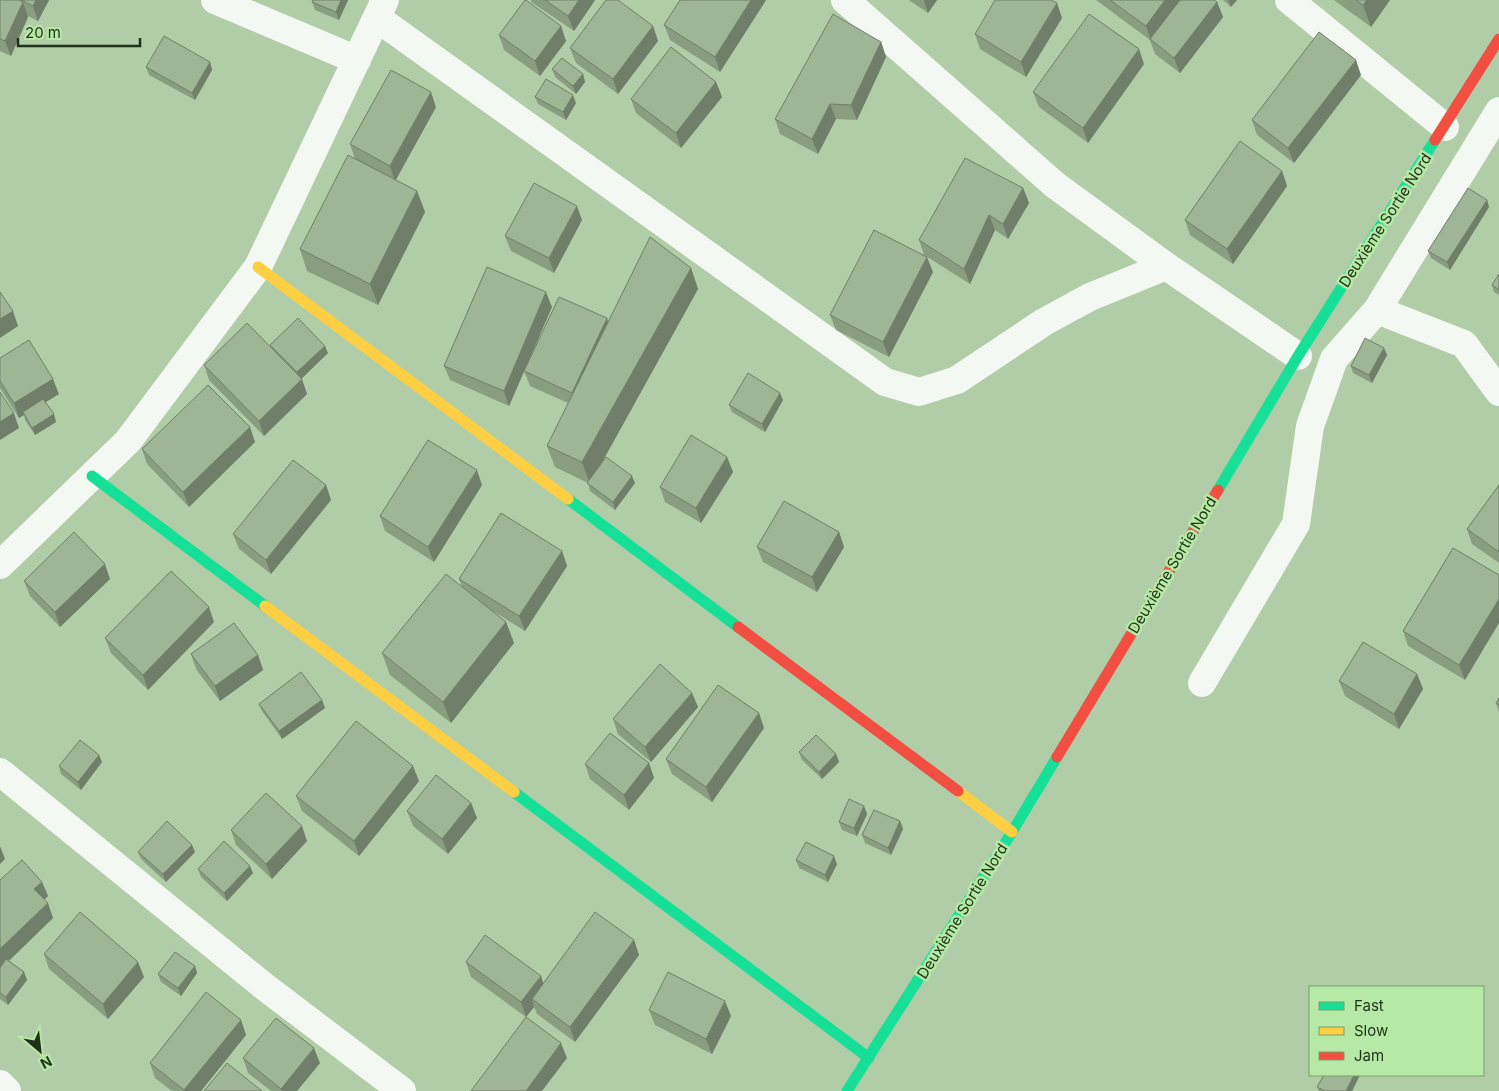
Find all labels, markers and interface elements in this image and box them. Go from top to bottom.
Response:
scale bar [18,15,140,47]
text: 20 m [25,23,61,42]
street label: Deuxième Sortie Nord [1335,149,1435,291]
street label: Deuxième Sortie Nord [1124,493,1220,637]
street label: Deuxième Sortie Nord [913,840,1011,982]
legend [1309,986,1484,1076]
text: Fast [1354,996,1384,1015]
text: Slow [1354,1021,1388,1040]
north arrow [15,1026,65,1076]
text: Jam [1354,1046,1384,1065]
text: N [38,1053,55,1073]

